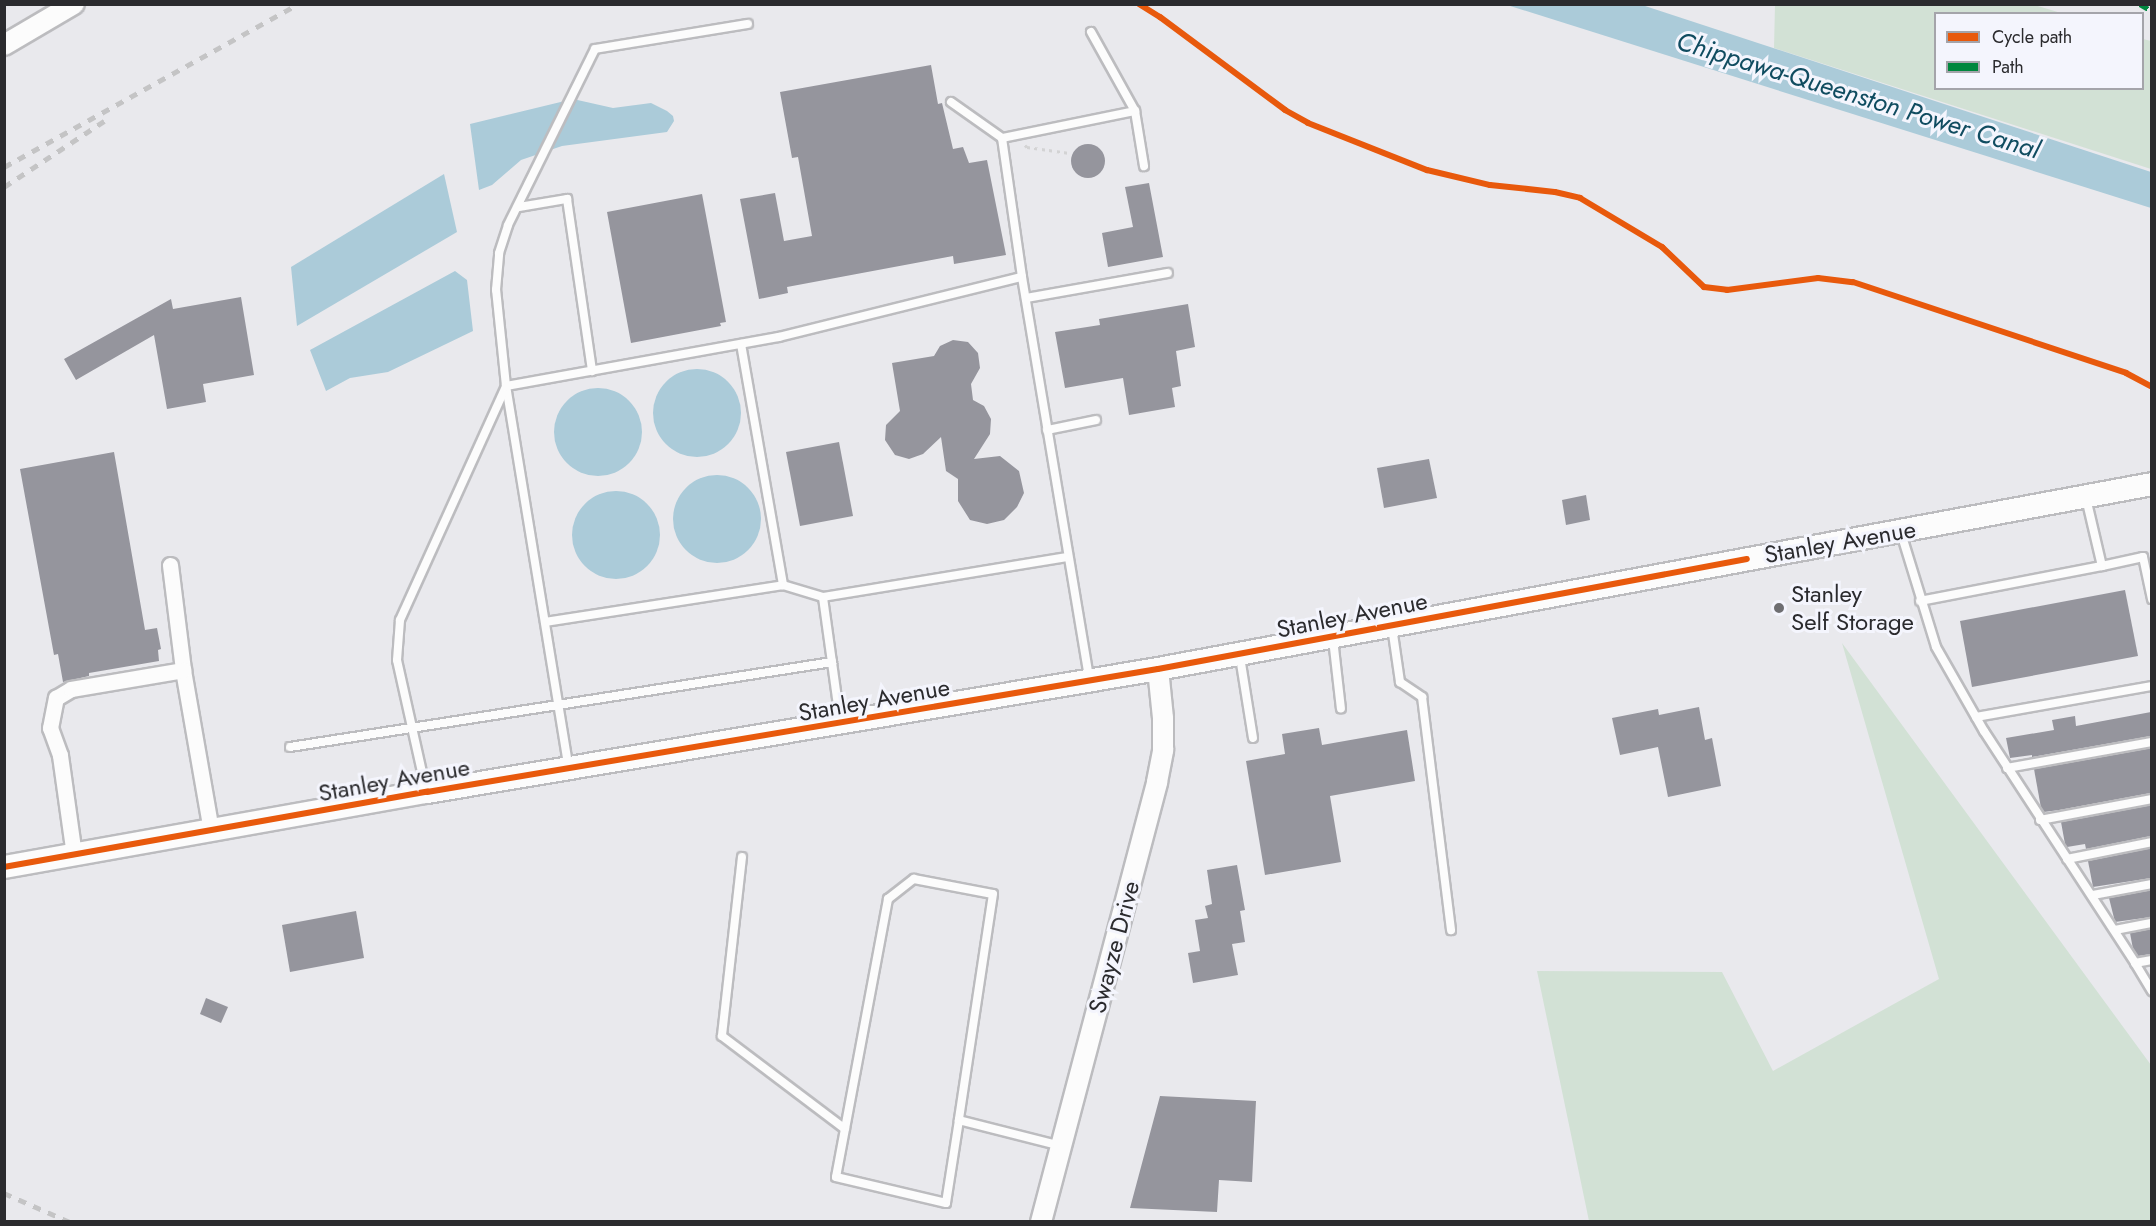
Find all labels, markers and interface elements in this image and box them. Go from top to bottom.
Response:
legend [1934,12,2144,90]
text: Cycle path [1992,24,2072,50]
water label: Chippawa-Queenston Power Canal [1673,26,2043,166]
text: Path [1992,54,2024,80]
street label: Stanley Avenue [1762,515,1918,569]
place label: Stanley Self Storage [1791,580,1914,636]
street label: Stanley Avenue [1274,586,1430,644]
marker: Stanley Self Storage [1772,601,1786,615]
street label: Stanley Avenue [796,673,952,727]
street label: Stanley Avenue [316,753,472,807]
street label: Swayze Drive [1083,878,1145,1016]

